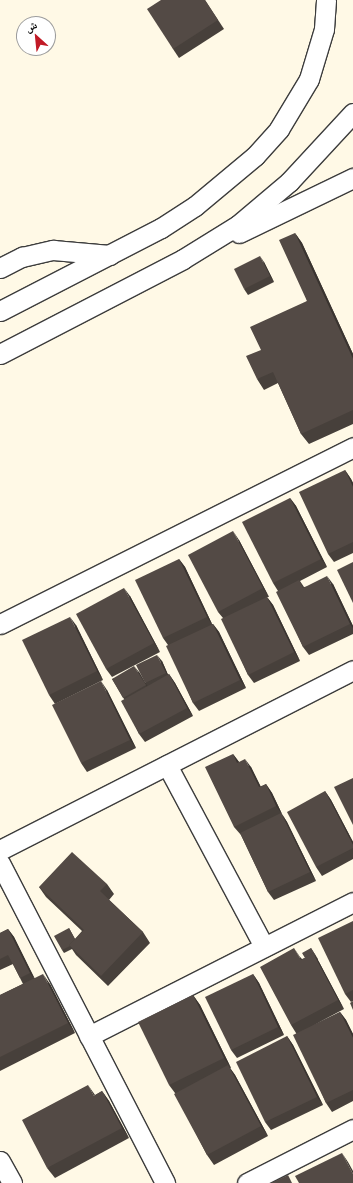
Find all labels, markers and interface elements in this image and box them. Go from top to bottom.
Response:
north arrow [16,16,56,56]
text: ش [23,18,39,34]

